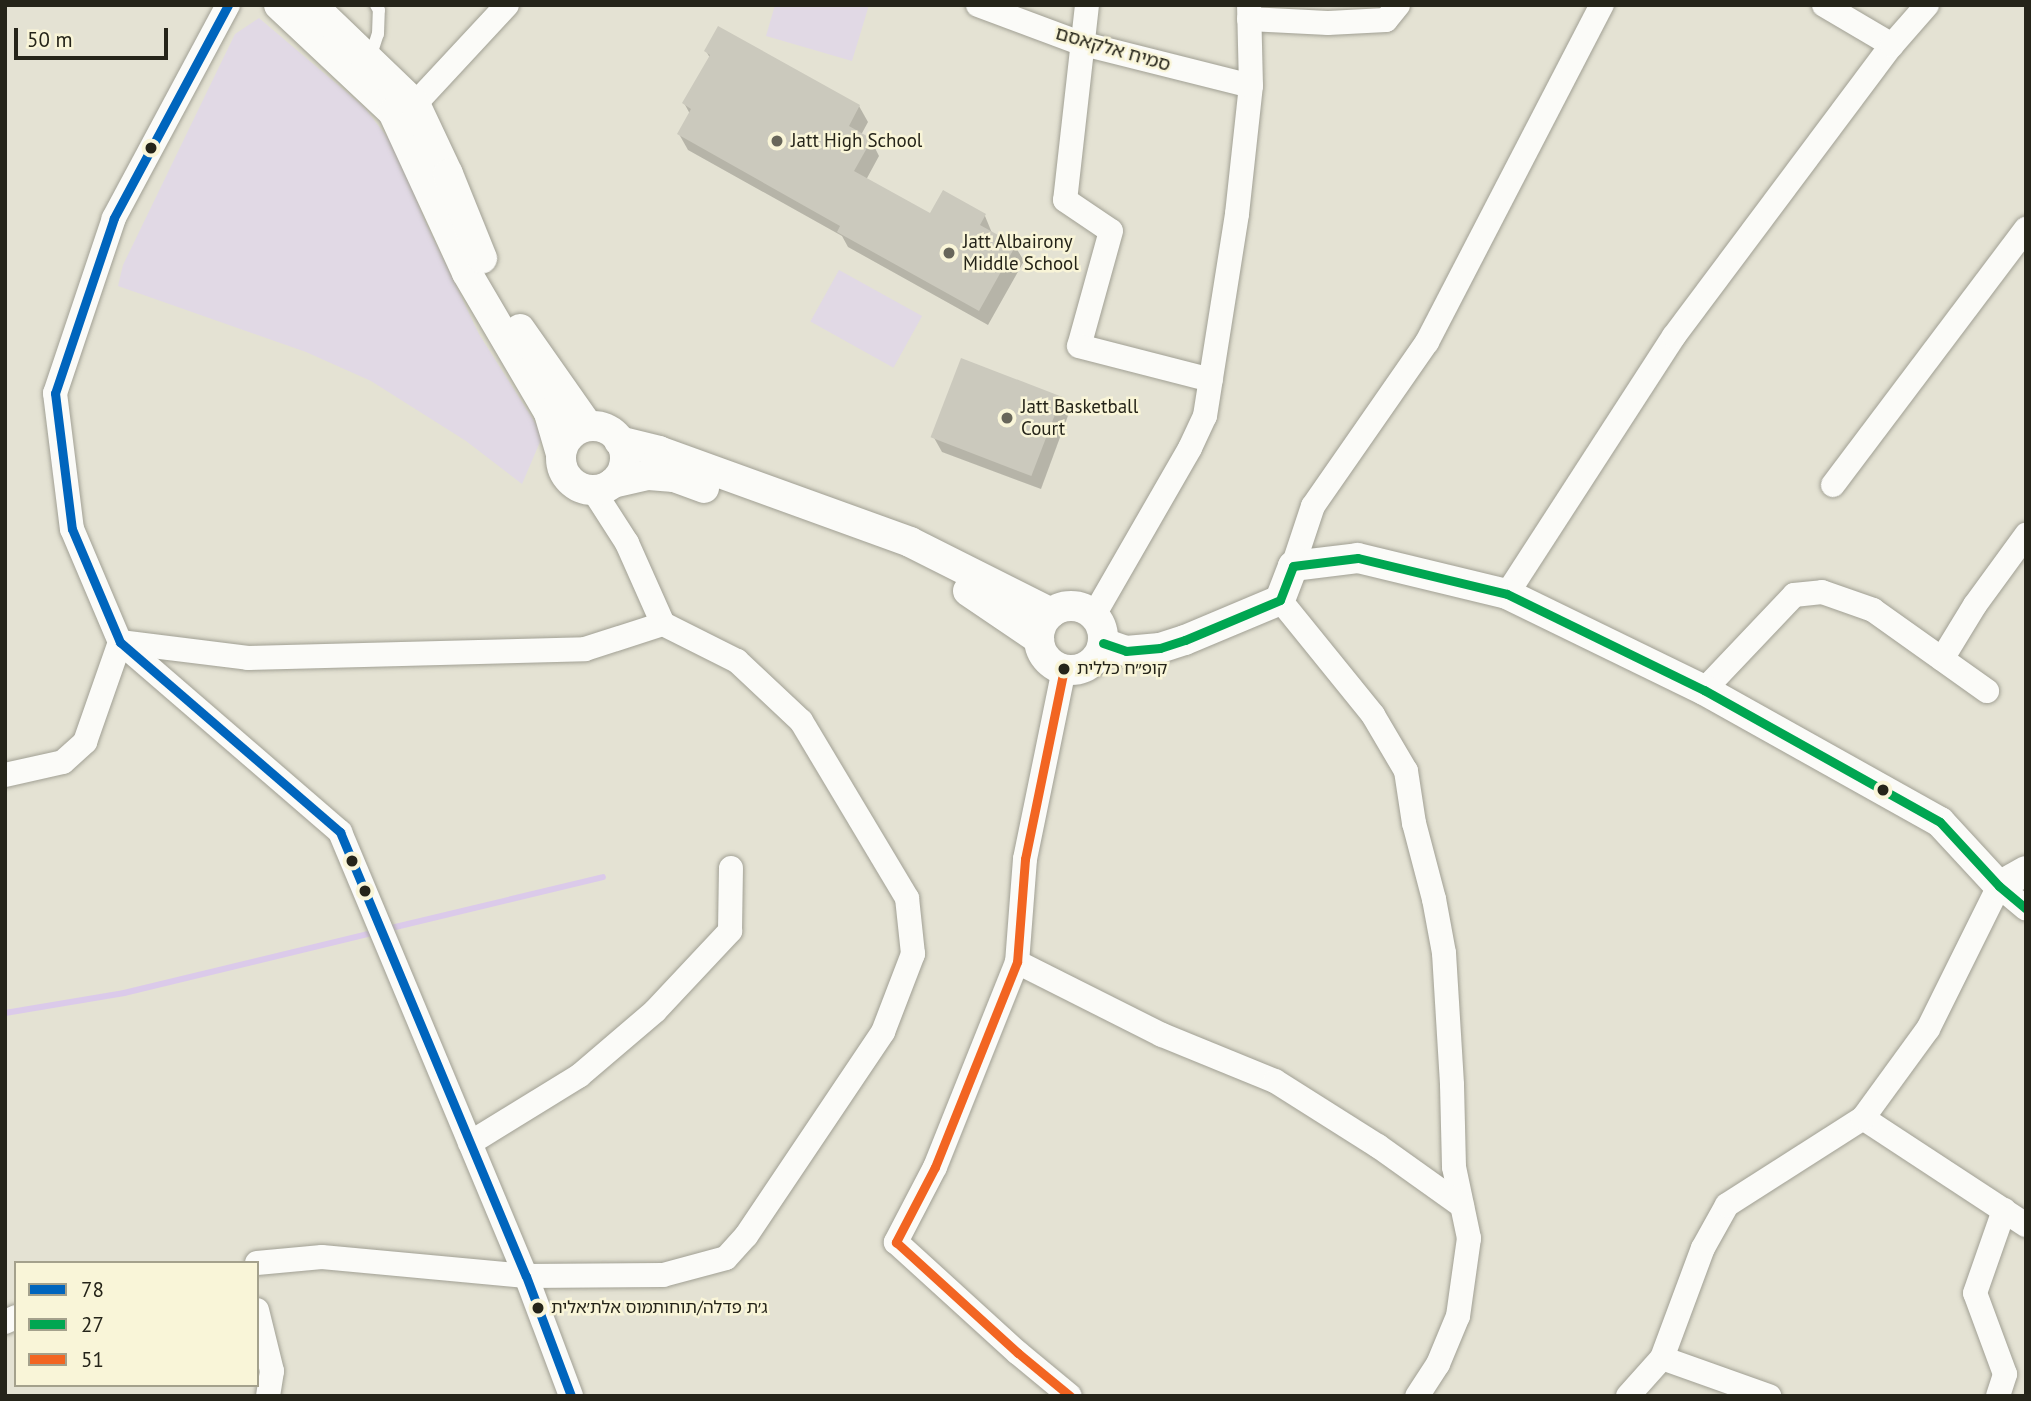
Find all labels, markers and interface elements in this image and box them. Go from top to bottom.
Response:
scale bar [18,14,172,58]
street label: סמיח אלקאסם [1053,22,1173,76]
text: 50 m [27,26,73,53]
place label: Jatt High School [791,130,922,152]
marker: Jatt High School [769,133,785,149]
unlabelled marker [144,141,158,155]
place label: Jatt Albairony Middle School [963,231,1079,275]
marker: Jatt Albairony Middle School [941,245,957,261]
place label: Jatt Basketball Court [1021,396,1138,440]
marker: Jatt Basketball Court [999,410,1015,426]
place label: קופ״ח כללית [1077,659,1167,679]
marker: קופ״ח כללית [1057,662,1071,676]
unlabelled marker [1876,783,1890,797]
unlabelled marker [345,854,359,868]
unlabelled marker [358,884,372,898]
legend [14,1261,259,1387]
text: 78 [81,1276,104,1303]
place label: ג׳ת פדלה/תוחותמוס אלת׳אלית [551,1298,768,1318]
marker: ג׳ת פדלה/תוחותמוס אלת׳אלית [531,1301,545,1315]
text: 27 [81,1311,104,1338]
text: 51 [81,1346,104,1373]

